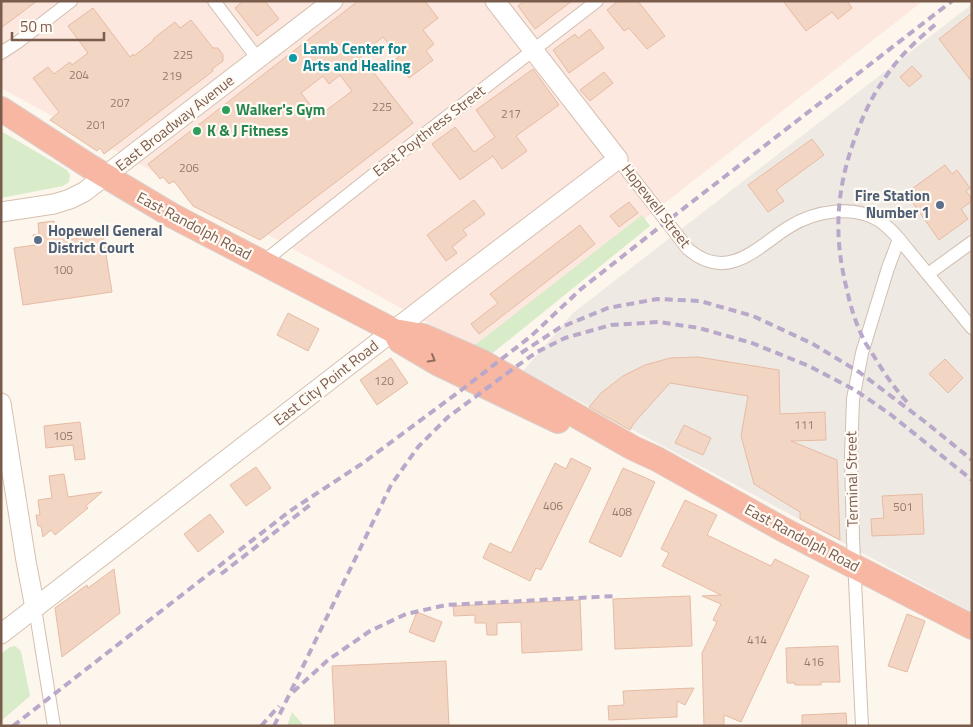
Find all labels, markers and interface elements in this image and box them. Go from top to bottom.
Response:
scale bar [12,10,105,42]
text: 50 m [20,15,53,38]
place label: Lamb Center for Arts and Healing [303,37,411,77]
house number: 225 [173,45,193,64]
marker: Lamb Center for Arts and Healing [287,52,299,64]
house number: 204 [69,65,89,84]
house number: 219 [162,66,182,85]
street label: East Broadway Avenue [110,69,239,176]
street label: East Poythress Street [368,79,490,182]
house number: 207 [110,93,130,112]
house number: 225 [372,97,392,116]
place label: Walker's Gym [236,98,325,121]
marker: Walker's Gym [220,104,232,116]
house number: 217 [501,104,521,123]
house number: 201 [86,115,106,134]
place label: K & J Fitness [207,119,288,142]
marker: K & J Fitness [191,125,203,137]
house number: 206 [179,158,199,177]
street label: Hopewell Street [616,159,697,253]
place label: Fire Station Number 1 [855,184,930,224]
street label: East Randolph Road [133,186,256,266]
marker: Fire Station Number 1 [934,199,946,211]
place label: Hopewell General District Court [48,219,163,259]
marker: Hopewell General District Court [32,234,44,246]
house number: 100 [53,260,73,279]
street label: East City Point Road [268,334,383,431]
one-way arrow [426,353,435,363]
house number: 120 [374,371,394,390]
house number: 111 [794,415,814,434]
house number: 105 [53,426,73,445]
street label: Terminal Street [839,430,864,527]
house number: 406 [543,496,563,515]
house number: 501 [893,497,913,516]
street label: East Randolph Road [741,498,864,578]
house number: 408 [612,502,632,521]
house number: 414 [747,630,767,649]
house number: 416 [804,652,824,671]

